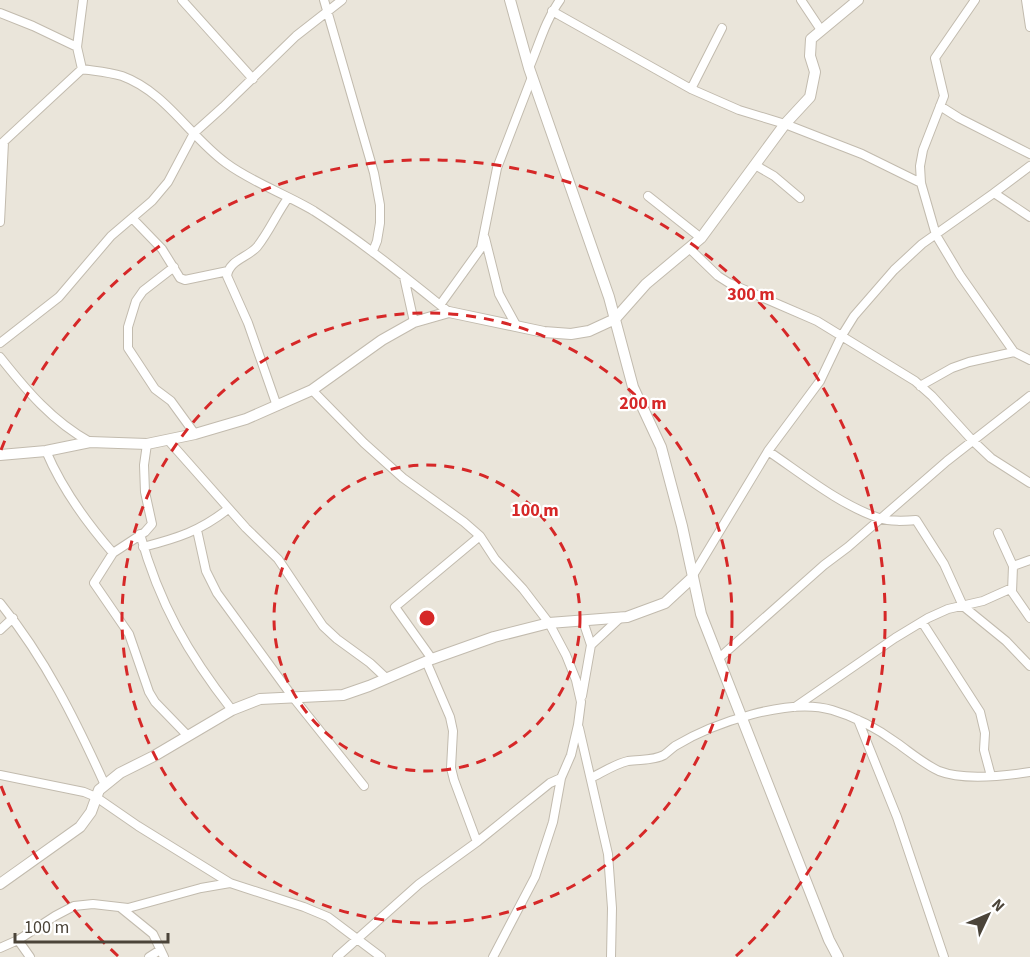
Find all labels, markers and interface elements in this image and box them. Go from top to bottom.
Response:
text: 300 m [727,282,775,307]
text: 200 m [619,391,667,416]
text: 100 m [511,498,559,523]
centre of rings [417,608,437,628]
north arrow [958,885,1018,945]
text: N [986,894,1010,917]
scale bar [15,906,168,944]
text: 100 m [24,915,69,940]

